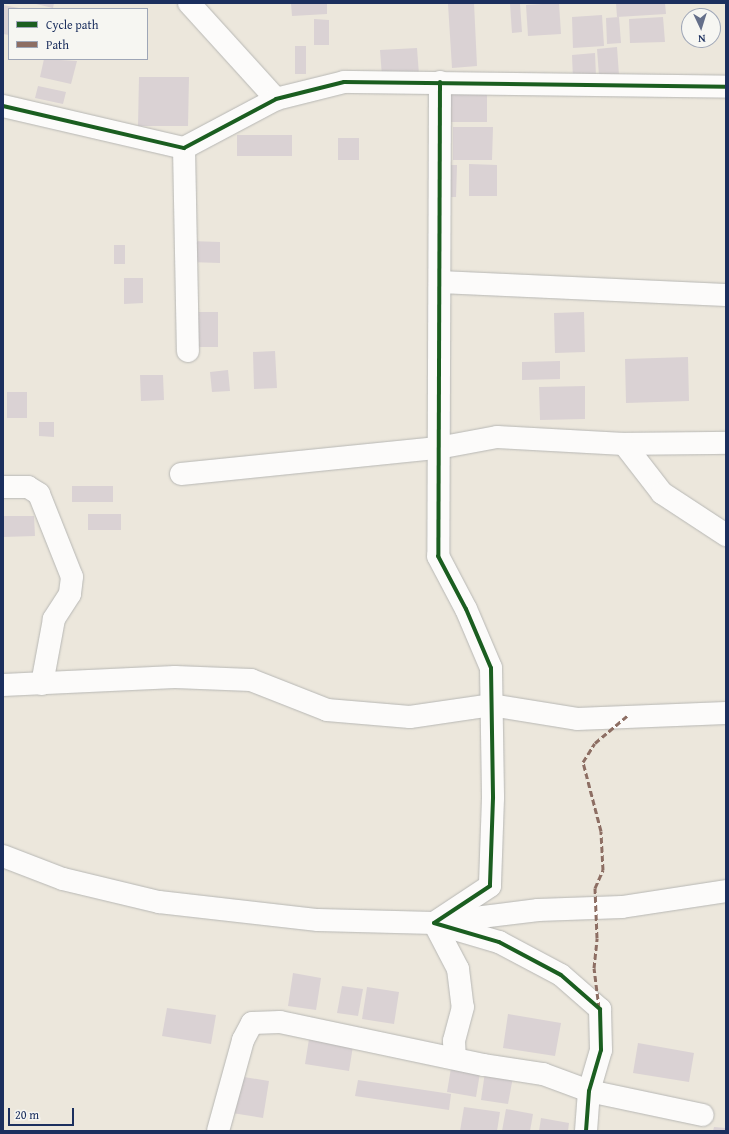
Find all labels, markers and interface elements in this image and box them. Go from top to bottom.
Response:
legend [8,8,148,60]
north arrow [681,8,721,48]
text: Cycle path [46,16,98,33]
text: N [698,31,706,47]
text: Path [46,36,69,53]
scale bar [10,1100,76,1126]
text: 20 m [15,1106,39,1123]

